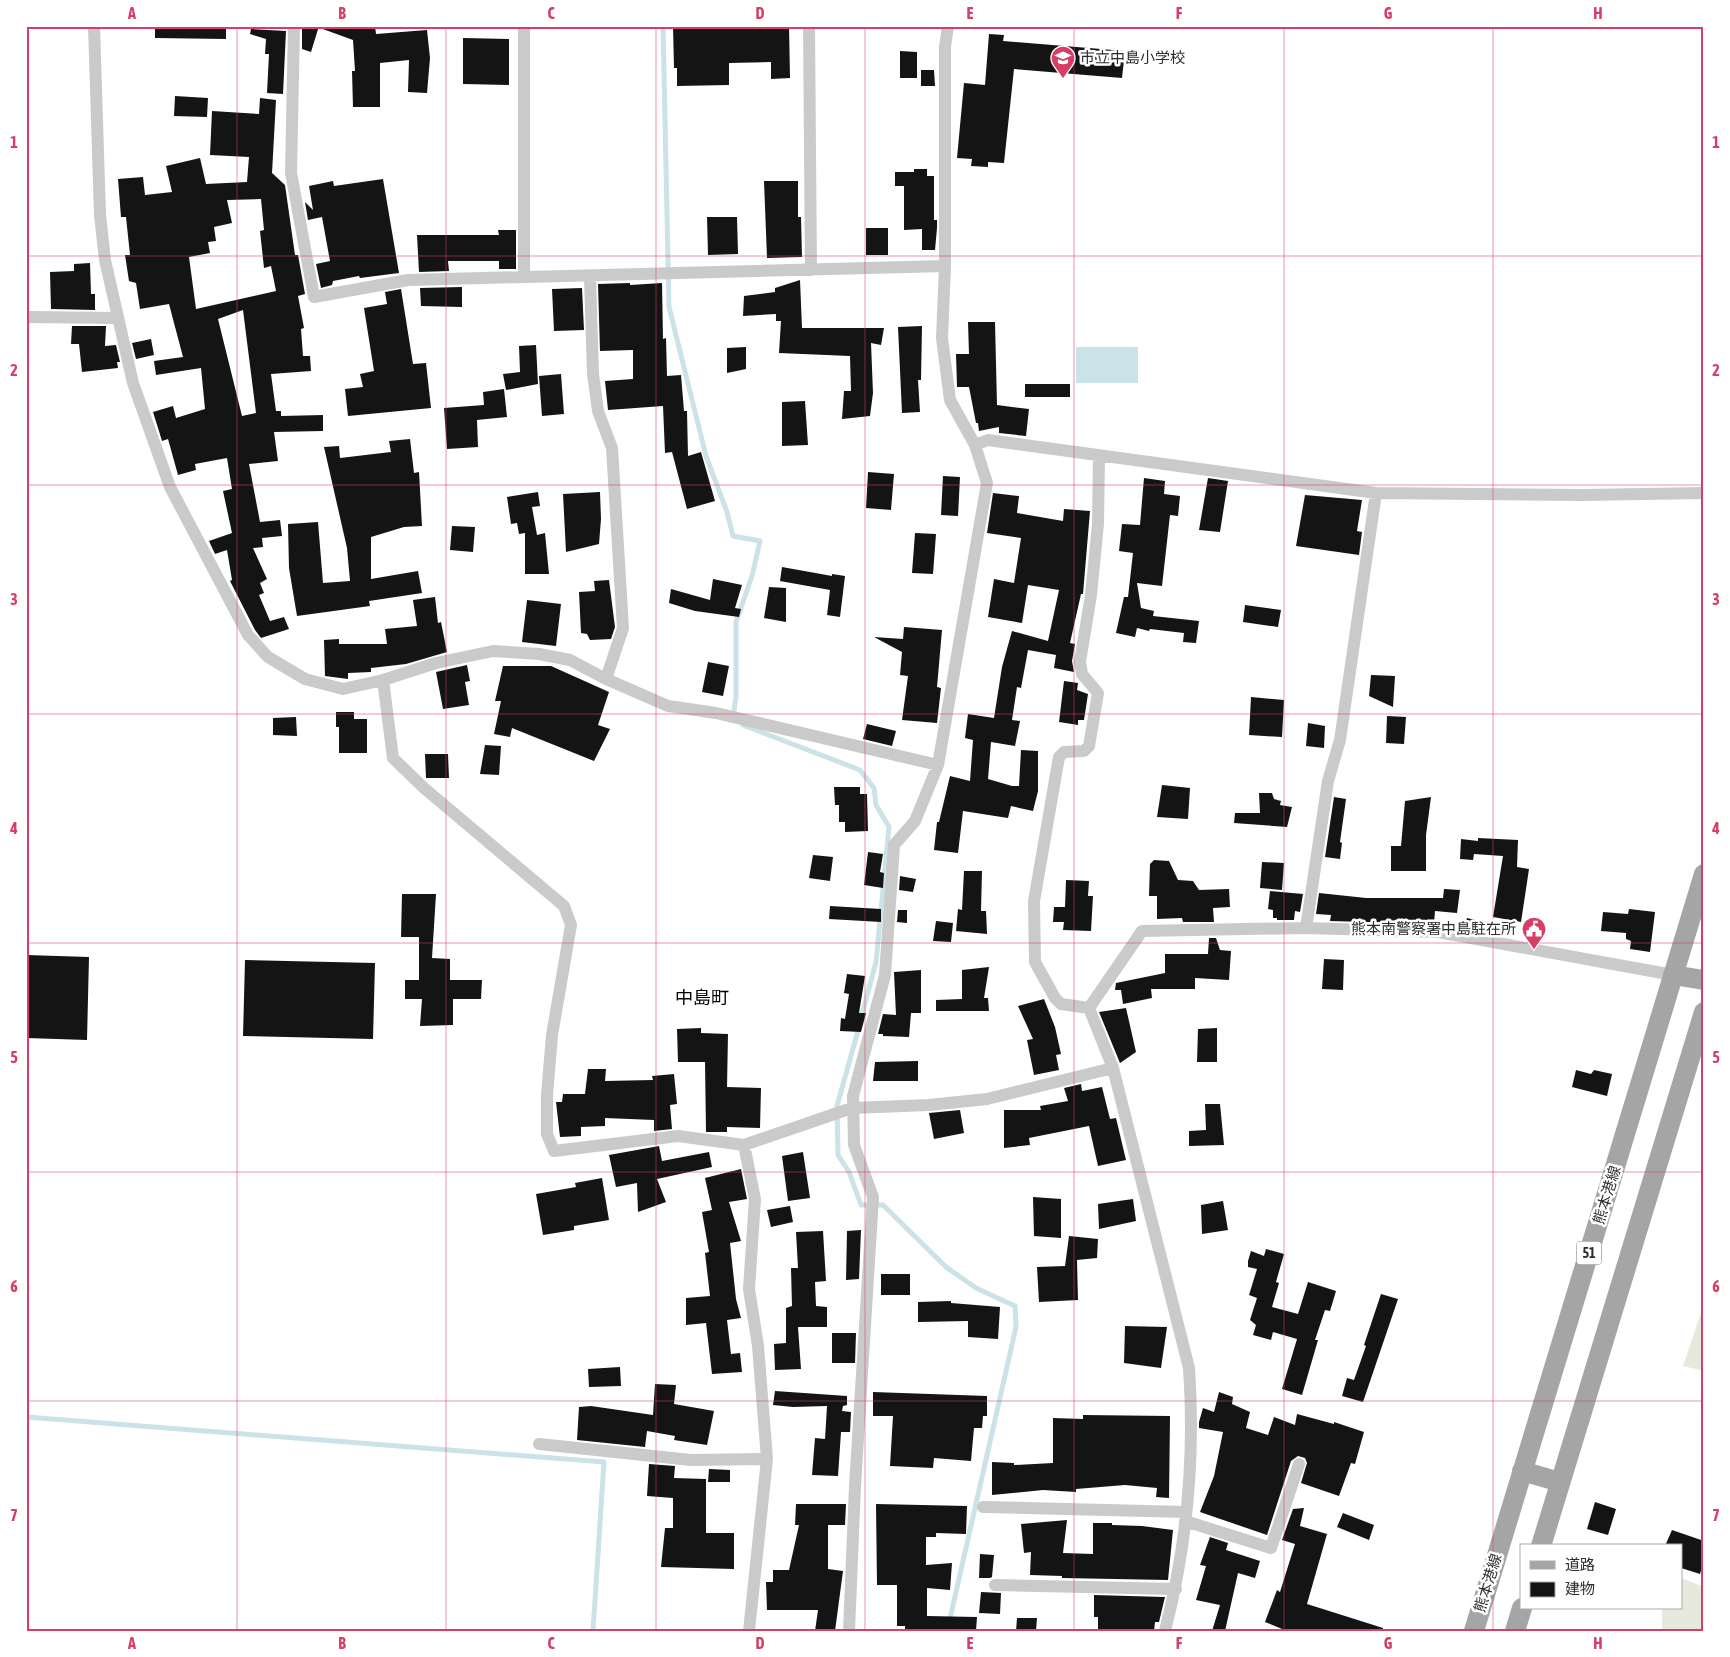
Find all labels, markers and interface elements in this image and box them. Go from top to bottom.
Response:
text: A [127,4,136,22]
text: B [338,4,346,22]
text: C [547,4,555,22]
text: D [756,4,765,22]
text: E [967,4,974,22]
text: F [1176,4,1183,22]
text: G [1384,4,1393,22]
text: H [1593,4,1603,22]
school or university icon: 市立中島小学校 [1050,45,1076,79]
place label: 市立中島小学校 [1080,49,1185,66]
text: 1 [10,133,18,151]
text: 1 [1712,133,1720,151]
text: 2 [10,361,18,379]
text: 2 [1712,361,1720,379]
text: 3 [10,590,18,608]
text: 3 [1712,590,1720,608]
text: 4 [9,819,18,837]
text: 4 [1711,819,1720,837]
public building icon: 熊本南警察署中島駐在所 [1521,916,1547,950]
place label: 熊本南警察署中島駐在所 [1351,920,1516,937]
district label: 中島町 [675,987,729,1008]
text: 5 [10,1048,18,1066]
text: 5 [1712,1048,1720,1066]
street label: 熊本港線 [1590,1164,1623,1226]
road number: 51 [1576,1242,1602,1264]
text: 6 [10,1277,18,1295]
text: 6 [1712,1277,1720,1295]
text: 7 [10,1506,18,1524]
text: 7 [1712,1506,1720,1524]
legend [1520,1544,1682,1610]
street label: 熊本港線 [1471,1552,1504,1614]
text: 道路 [1565,1556,1595,1573]
text: 建物 [1565,1580,1595,1597]
text: A [127,1634,136,1652]
text: B [338,1634,346,1652]
text: C [547,1634,555,1652]
text: D [756,1634,765,1652]
text: E [967,1634,974,1652]
text: F [1176,1634,1183,1652]
text: G [1384,1634,1393,1652]
text: H [1593,1634,1603,1652]

